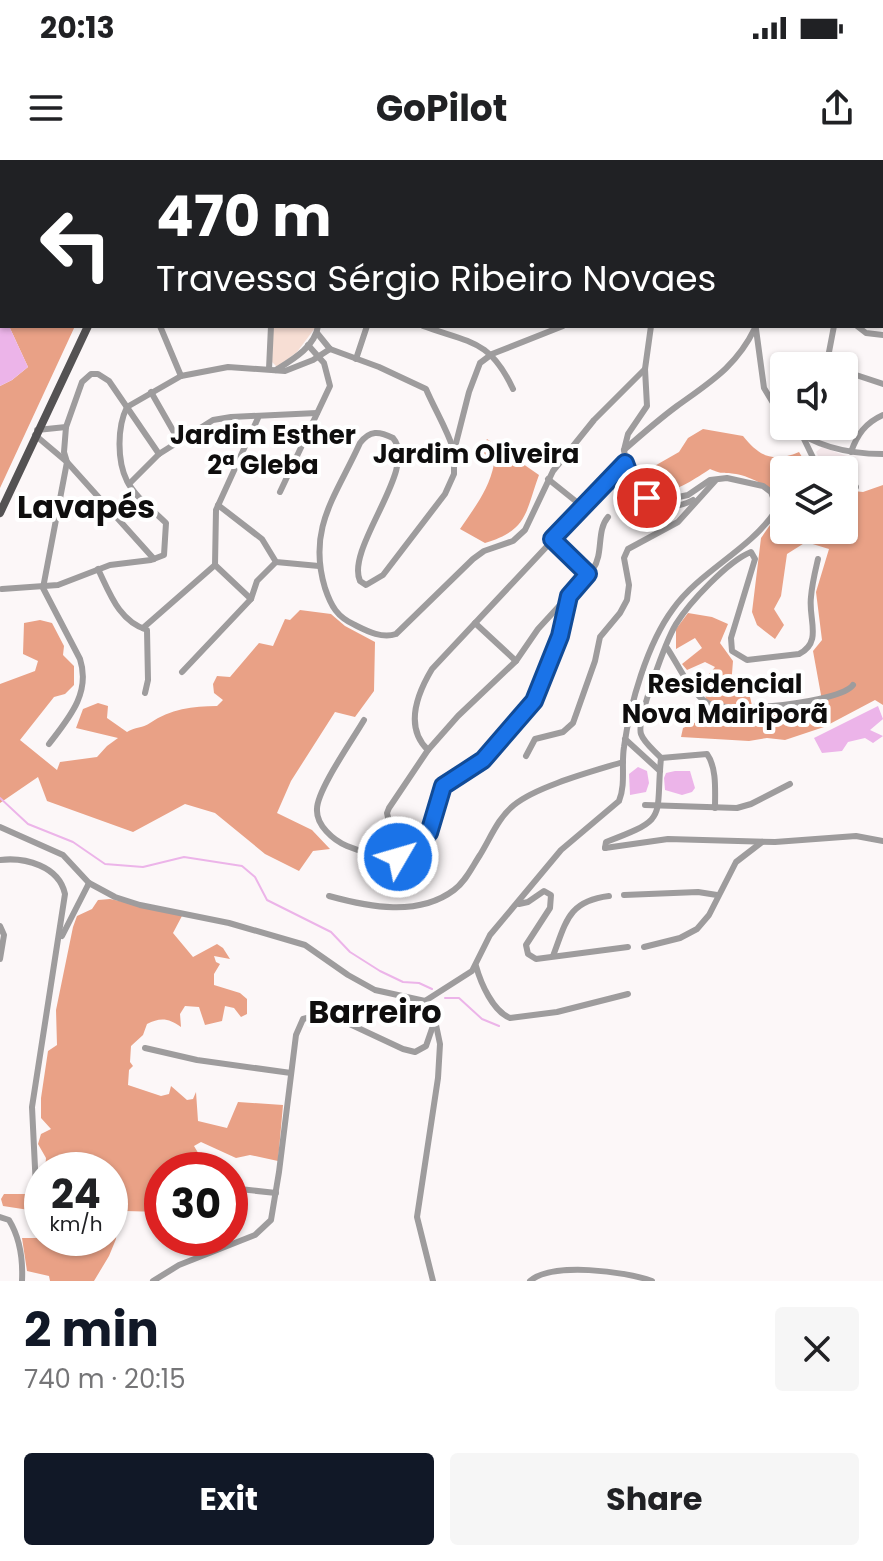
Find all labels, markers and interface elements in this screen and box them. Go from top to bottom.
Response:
text: 20:13 [40,6,115,49]
text: GoPilot [376,83,507,134]
icon: menu [24,86,68,130]
icon: share [815,86,859,130]
text: 470 m [156,177,332,256]
icon: left [24,192,128,296]
text: Travessa Sérgio Ribeiro Novaes [156,253,716,304]
map controls [770,352,858,544]
button: sound [770,352,858,440]
district label: Jardim Esther 2ª Gleba [170,417,356,483]
district label: Jardim Oliveira [373,436,579,472]
button: layers [770,456,858,544]
pin [613,464,681,532]
icon: arrive [625,476,669,520]
district label: Lavapés [17,484,155,529]
district label: Residencial Nova Mairiporã [622,666,828,732]
position arrow [356,815,440,899]
district label: Barreiro [308,989,442,1034]
speed limit sign: 30 [144,1152,248,1256]
text: 24 [51,1166,101,1222]
text: km/h [49,1210,103,1238]
text: 2 min [24,1296,159,1363]
button: close [775,1307,859,1391]
text: 740 m · 20:15 [24,1361,185,1397]
button: Exit [24,1453,434,1545]
button: Share [450,1453,859,1545]

